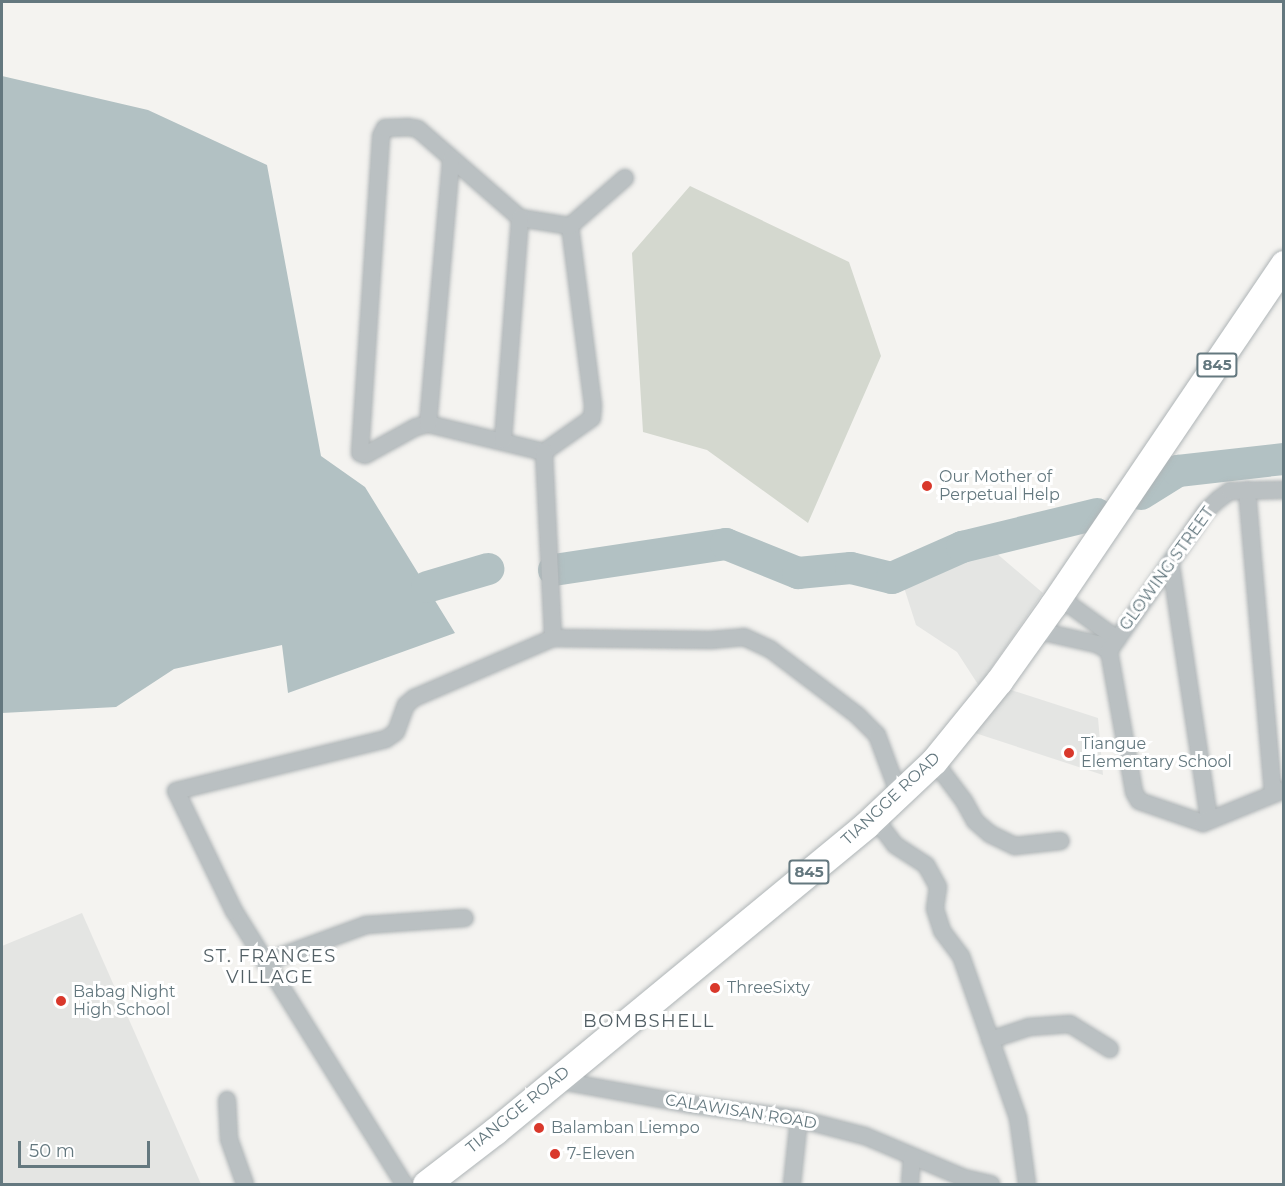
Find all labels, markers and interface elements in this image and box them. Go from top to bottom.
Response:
road number: 845 [1196,353,1238,377]
place label: Our Mother of Perpetual Help [939,467,1060,505]
marker: Our Mother of Perpetual Help [920,479,934,493]
street label: GLOWING STREET [1116,504,1218,634]
place label: Tiangue Elementary School [1081,734,1232,772]
marker: Tiangue Elementary School [1062,746,1076,760]
street label: TIANGGE ROAD [838,748,944,850]
road number: 845 [788,860,830,884]
district label: ST. FRANCES VILLAGE [203,946,337,988]
place label: ThreeSixty [727,978,810,998]
marker: ThreeSixty [708,981,722,995]
place label: Babag Night High School [73,982,175,1020]
marker: Babag Night High School [54,994,68,1008]
district label: BOMBSHELL [583,1010,715,1032]
street label: TIANGGE ROAD [462,1062,574,1158]
street label: CALAWISAN ROAD [664,1091,818,1133]
place label: Balamban Liempo [551,1118,700,1138]
marker: Balamban Liempo [532,1121,546,1135]
scale bar [21,1129,153,1167]
text: 50 m [29,1140,75,1162]
place label: 7-Eleven [567,1144,635,1164]
marker: 7-Eleven [548,1147,562,1161]

